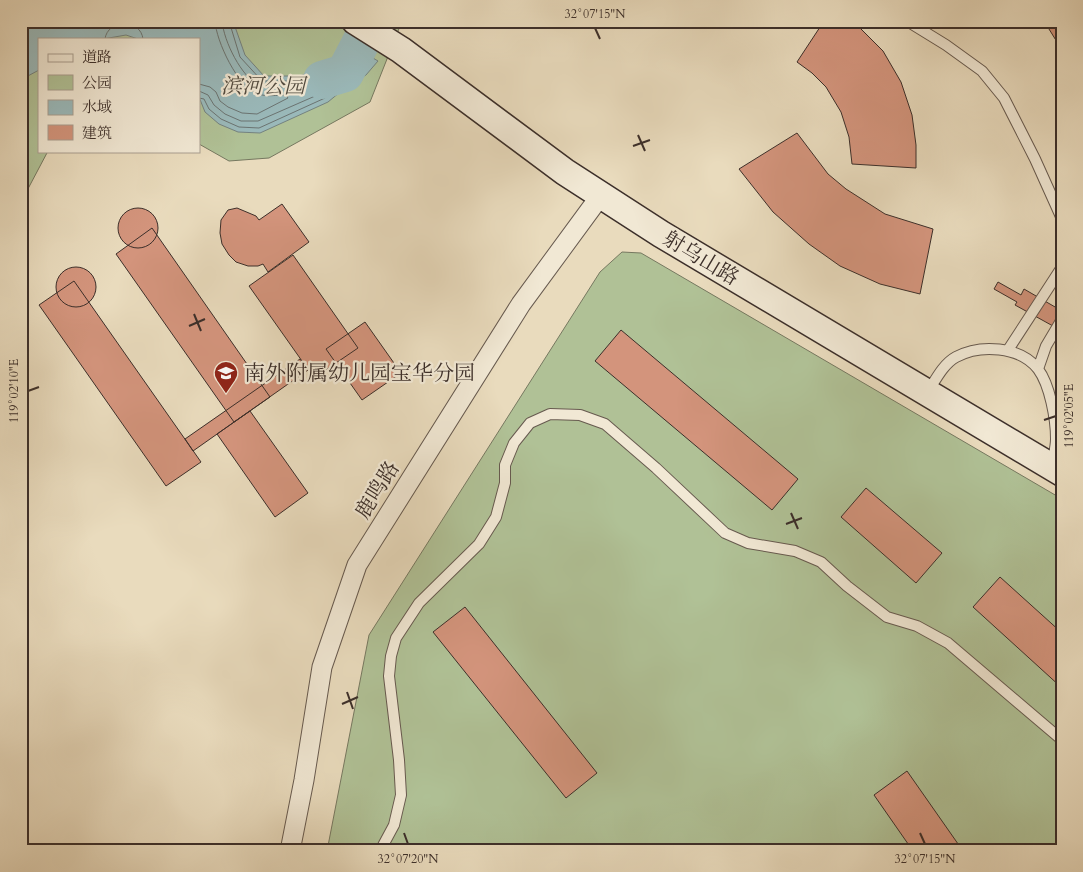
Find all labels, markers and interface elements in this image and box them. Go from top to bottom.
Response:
text: 32°07'15"N [565,6,626,22]
legend [38,38,200,152]
text: 道路 [82,47,112,67]
park label: 滨河公园 [221,72,308,101]
text: 公园 [82,73,112,93]
text: 水域 [82,97,112,117]
text: 建筑 [82,123,112,143]
street label: 射乌山路 [657,224,744,292]
text: 119°02'10"E [6,359,22,423]
place label: 南外附属幼儿园宝华分园 [244,359,475,388]
school or university icon: 南外附属幼儿园宝华分园 [213,360,239,394]
text: 119°02'05"E [1061,384,1077,448]
street label: 鹿鸣路 [348,456,406,525]
text: 32°07'20"N [378,851,439,867]
text: 32°07'15"N [895,851,956,867]

